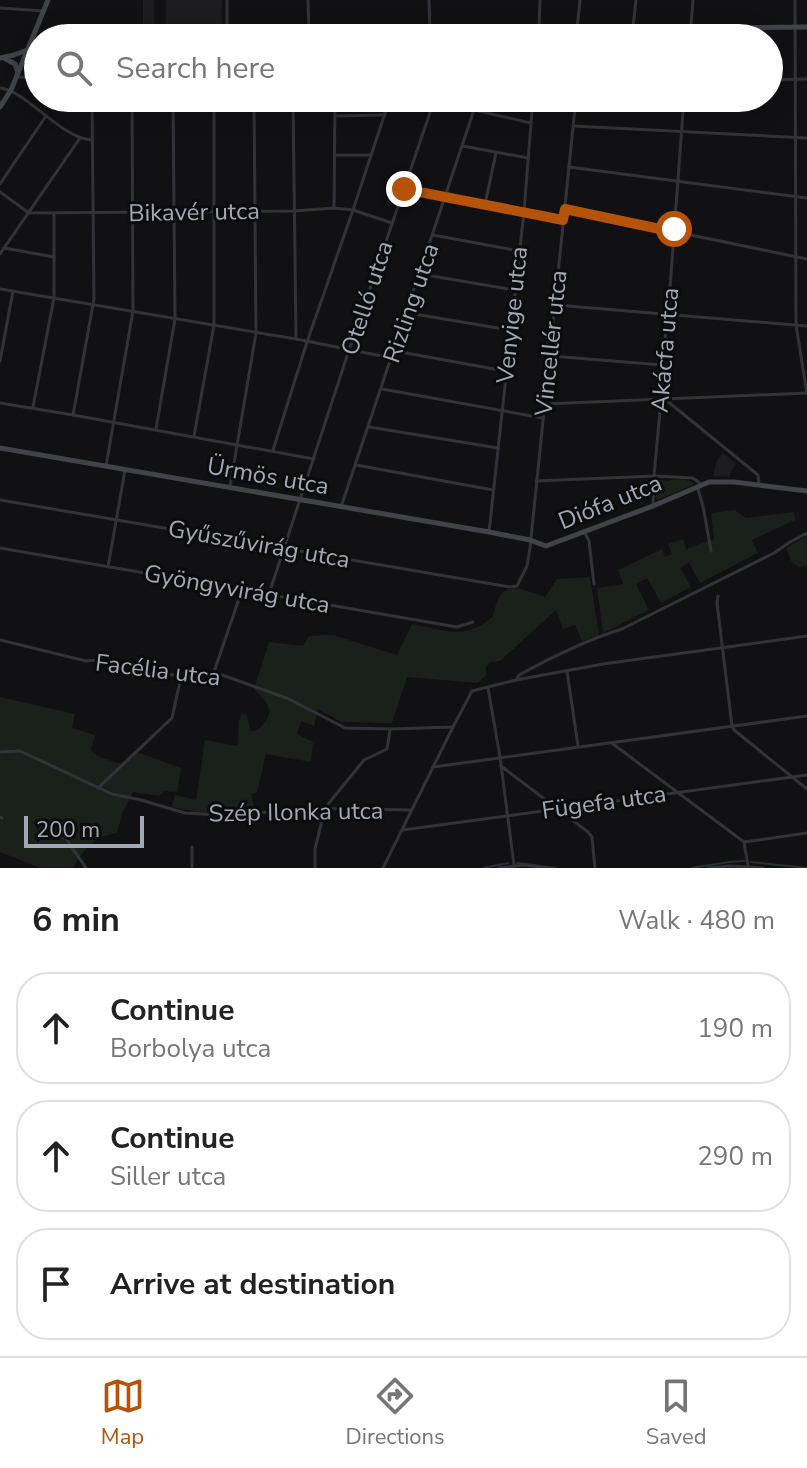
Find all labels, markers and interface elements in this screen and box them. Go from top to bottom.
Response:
search box [24,24,783,112]
icon: search [52,46,96,90]
text: Search here [116,48,275,89]
route end [386,171,422,207]
street label: Bikavér utca [128,195,260,229]
route start [656,211,692,247]
street label: Otelló utca [333,237,401,359]
street label: Rizling utca [376,239,446,367]
street label: Venyige utca [489,245,535,386]
street label: Vincellér utca [527,268,575,419]
street label: Akácfa utca [644,286,686,414]
street label: Ürmös utca [205,450,331,502]
street label: Diófa utca [554,467,666,537]
street label: Gyűszűvirág utca [166,512,352,576]
street label: Gyöngyvirág utca [142,557,332,621]
street label: Facélia utca [93,646,223,694]
street label: Fügefa utca [540,777,668,827]
street label: Szép Ilonka utca [208,794,384,830]
scale bar [24,812,144,848]
text: 200 m [36,815,100,845]
text: 6 min [32,897,120,943]
text: Walk · 480 m [618,903,775,938]
text: Continue [110,990,235,1031]
icon: ahead [34,1006,78,1050]
text: 190 m [697,1011,773,1046]
text: Borbolya utca [110,1031,271,1066]
text: Continue [110,1118,235,1159]
icon: ahead [34,1134,78,1178]
text: 290 m [697,1139,773,1174]
text: Siller utca [110,1159,226,1194]
icon: arrive [34,1262,78,1306]
text: Arrive at destination [110,1264,395,1305]
tab: Map [101,1374,145,1452]
tab: Directions [346,1374,445,1452]
tab: Saved [646,1374,706,1452]

